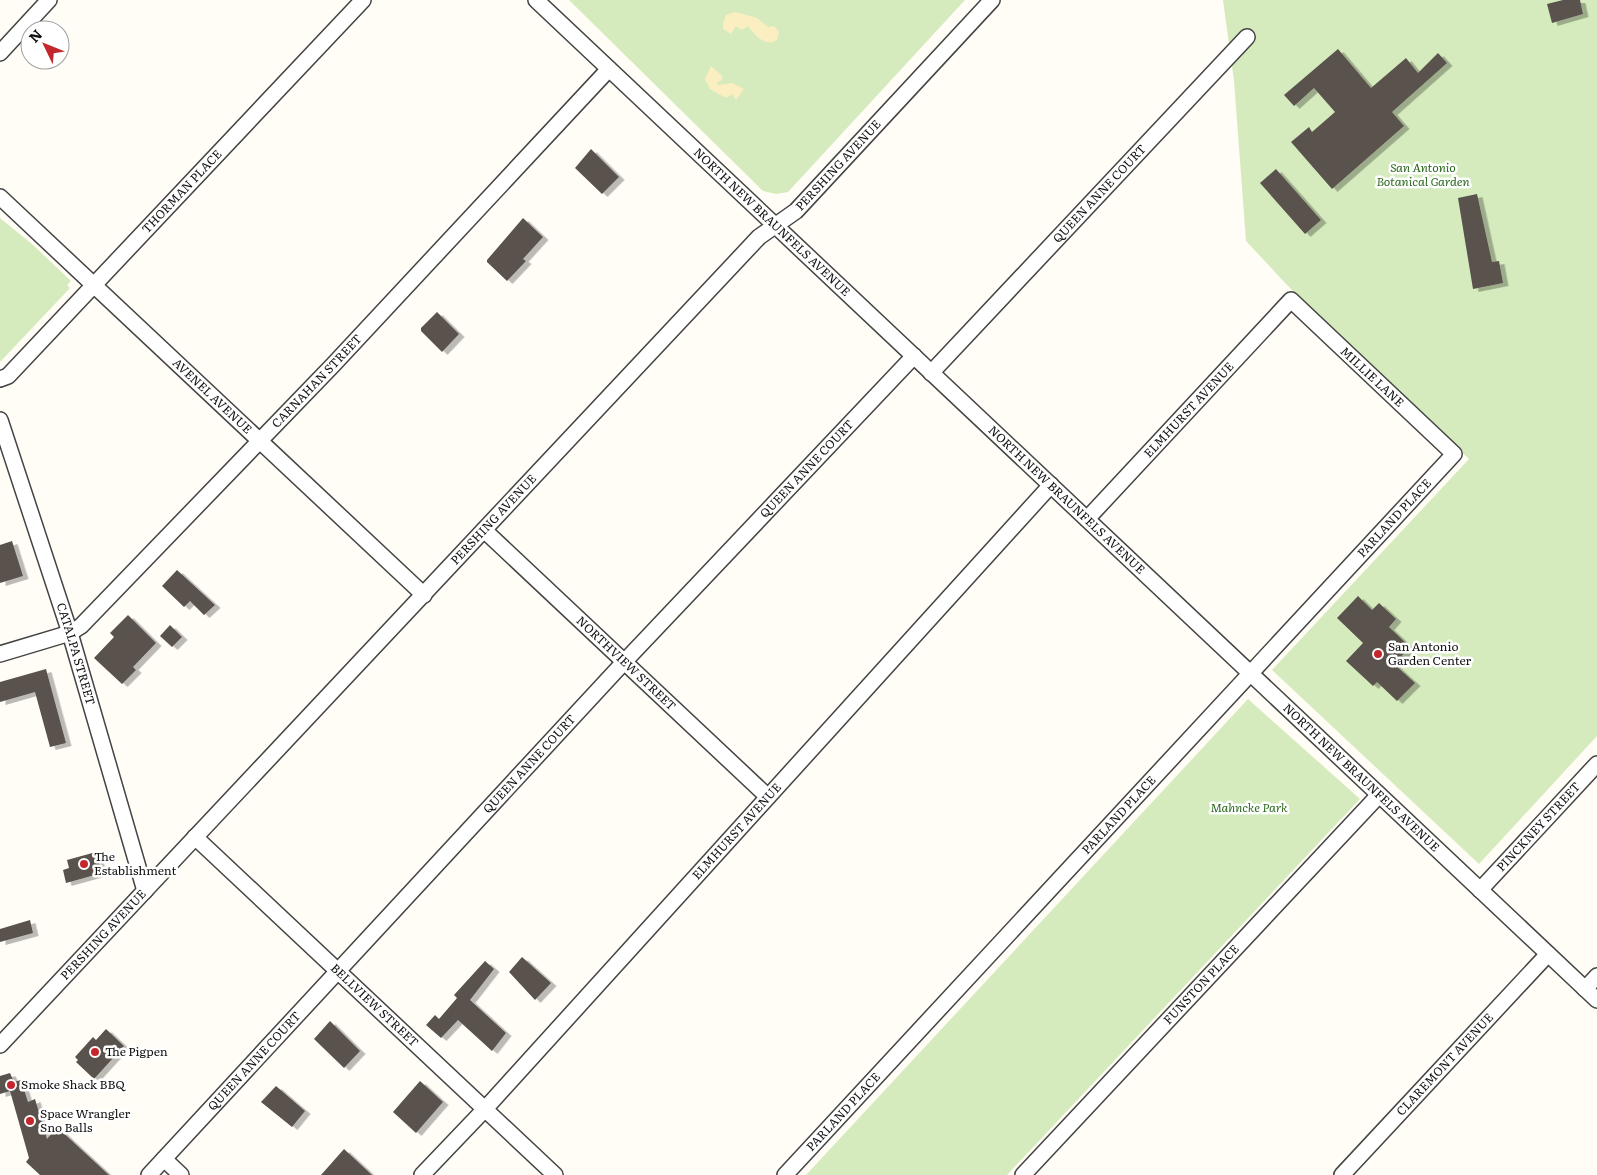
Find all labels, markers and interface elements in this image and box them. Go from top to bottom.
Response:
north arrow [20,20,70,70]
text: N [23,24,46,47]
street label: PERSHING AVENUE [791,115,885,214]
street label: QUEEN ANNE COURT [1048,140,1150,246]
street label: NORTH NEW BRAUNFELS AVENUE [690,143,855,300]
street label: THORMAN PLACE [137,145,226,237]
park label: San Antonio Botanical Garden [1376,158,1470,190]
street label: CARNAHAN STREET [267,330,365,432]
street label: MILLIE LANE [1337,342,1409,411]
street label: AVENEL AVENUE [169,354,257,438]
street label: ELMHURST AVENUE [1139,357,1238,461]
street label: QUEEN ANNE COURT [755,415,857,521]
street label: NORTH NEW BRAUNFELS AVENUE [985,421,1150,578]
street label: PERSHING AVENUE [446,469,540,568]
street label: PARLAND PLACE [1353,474,1435,561]
street label: CATALPA STREET [53,600,101,707]
street label: NORTHVIEW STREET [573,611,681,714]
place label: San Antonio Garden Center [1388,637,1472,669]
marker: San Antonio Garden Center [1372,648,1384,660]
street label: NORTH NEW BRAUNFELS AVENUE [1280,699,1445,856]
street label: QUEEN ANNE COURT [478,710,579,817]
street label: PARLAND PLACE [1077,771,1160,858]
street label: PINCKNEY STREET [1492,777,1584,875]
street label: ELMHURST AVENUE [687,778,785,883]
park label: Mahncke Park [1210,798,1288,816]
place label: The Establishment [94,847,176,879]
marker: The Establishment [78,858,90,870]
street label: PERSHING AVENUE [56,885,150,984]
street label: FUNSTON PLACE [1159,940,1243,1028]
street label: BELLVIEW STREET [327,959,423,1051]
street label: QUEEN ANNE COURT [203,1007,304,1114]
street label: CLAREMONT AVENUE [1392,1008,1497,1119]
place label: The Pigpen [105,1042,168,1060]
marker: The Pigpen [89,1046,101,1058]
street label: PARLAND PLACE [802,1068,884,1155]
place label: Smoke Shack BBQ [21,1075,126,1093]
marker: Smoke Shack BBQ [5,1079,17,1091]
place label: Space Wrangler Sno Balls [40,1104,131,1136]
marker: Space Wrangler Sno Balls [24,1115,36,1127]

